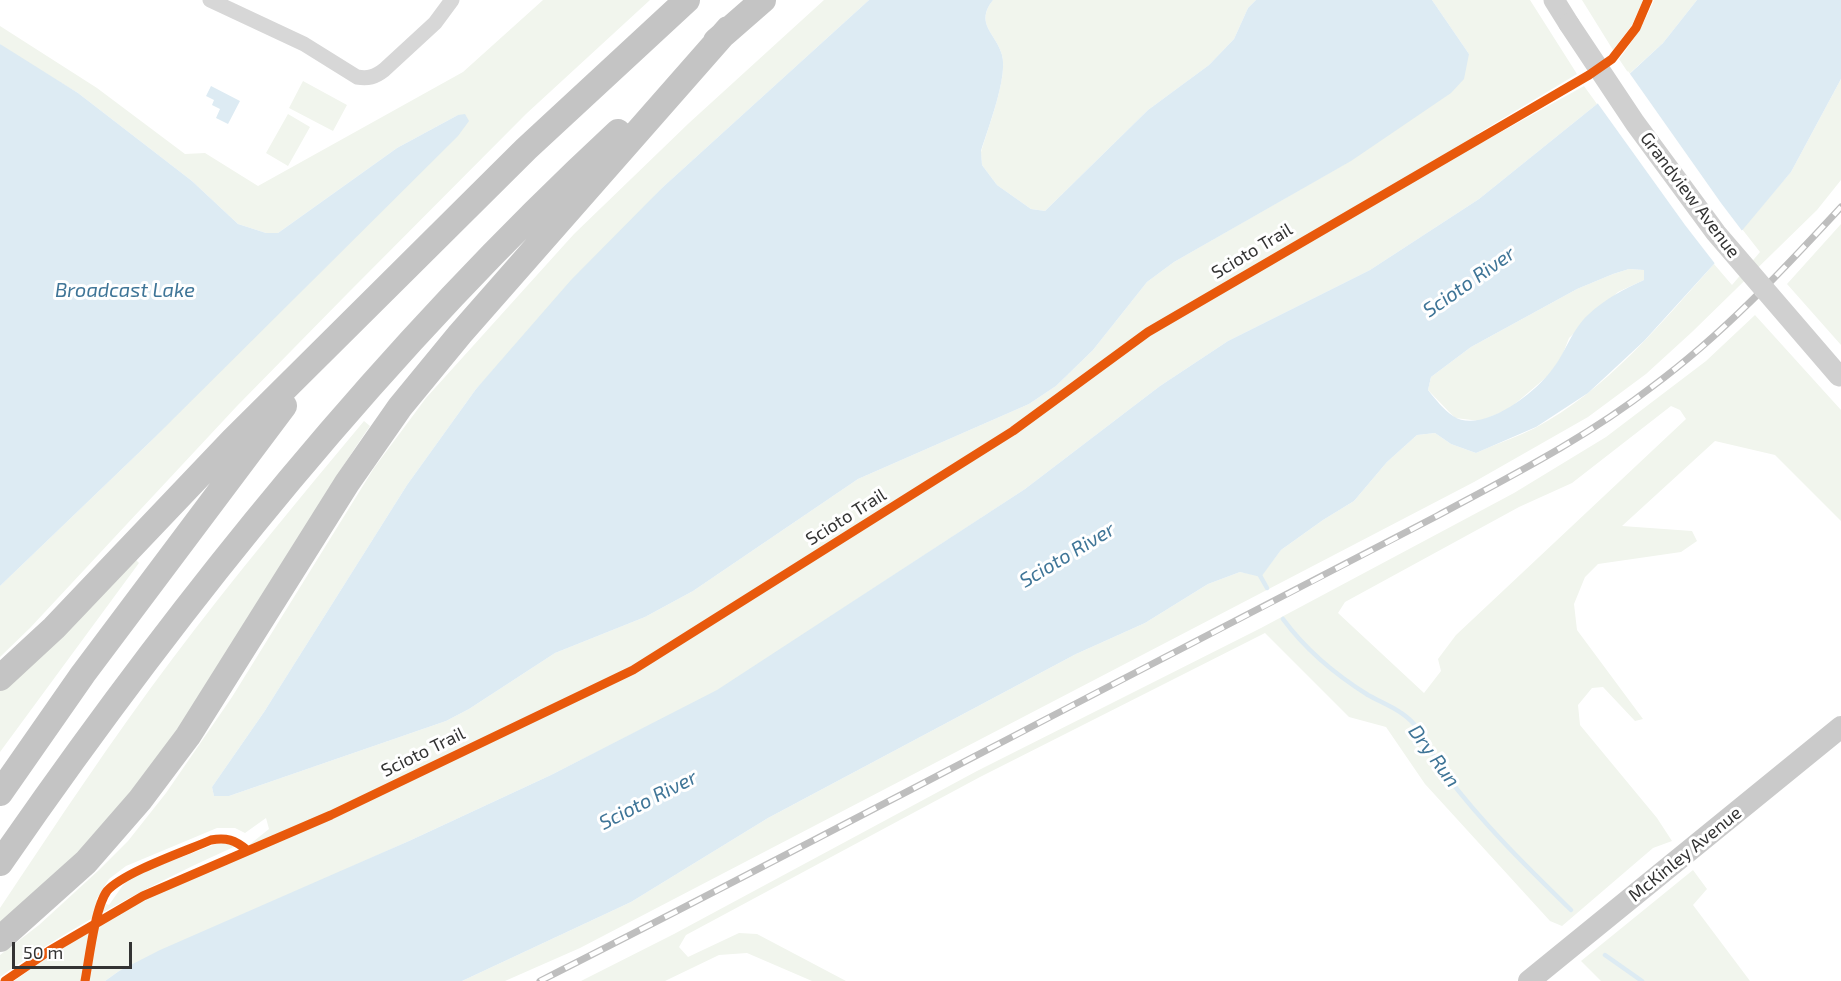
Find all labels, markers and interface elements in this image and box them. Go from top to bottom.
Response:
street label: Grandview Avenue [1636,128,1744,262]
street label: Scioto Trail [1208,218,1296,284]
water label: Scioto River [1418,242,1520,322]
water label: Broadcast Lake [55,278,195,302]
street label: Scioto Trail [802,484,890,550]
water label: Scioto River [1015,517,1119,593]
water label: Dry Run [1403,720,1465,792]
street label: Scioto Trail [378,722,468,782]
water label: Scioto River [595,765,701,835]
street label: McKinley Avenue [1624,802,1746,906]
scale bar [15,930,135,968]
text: 50 m [23,941,63,963]

